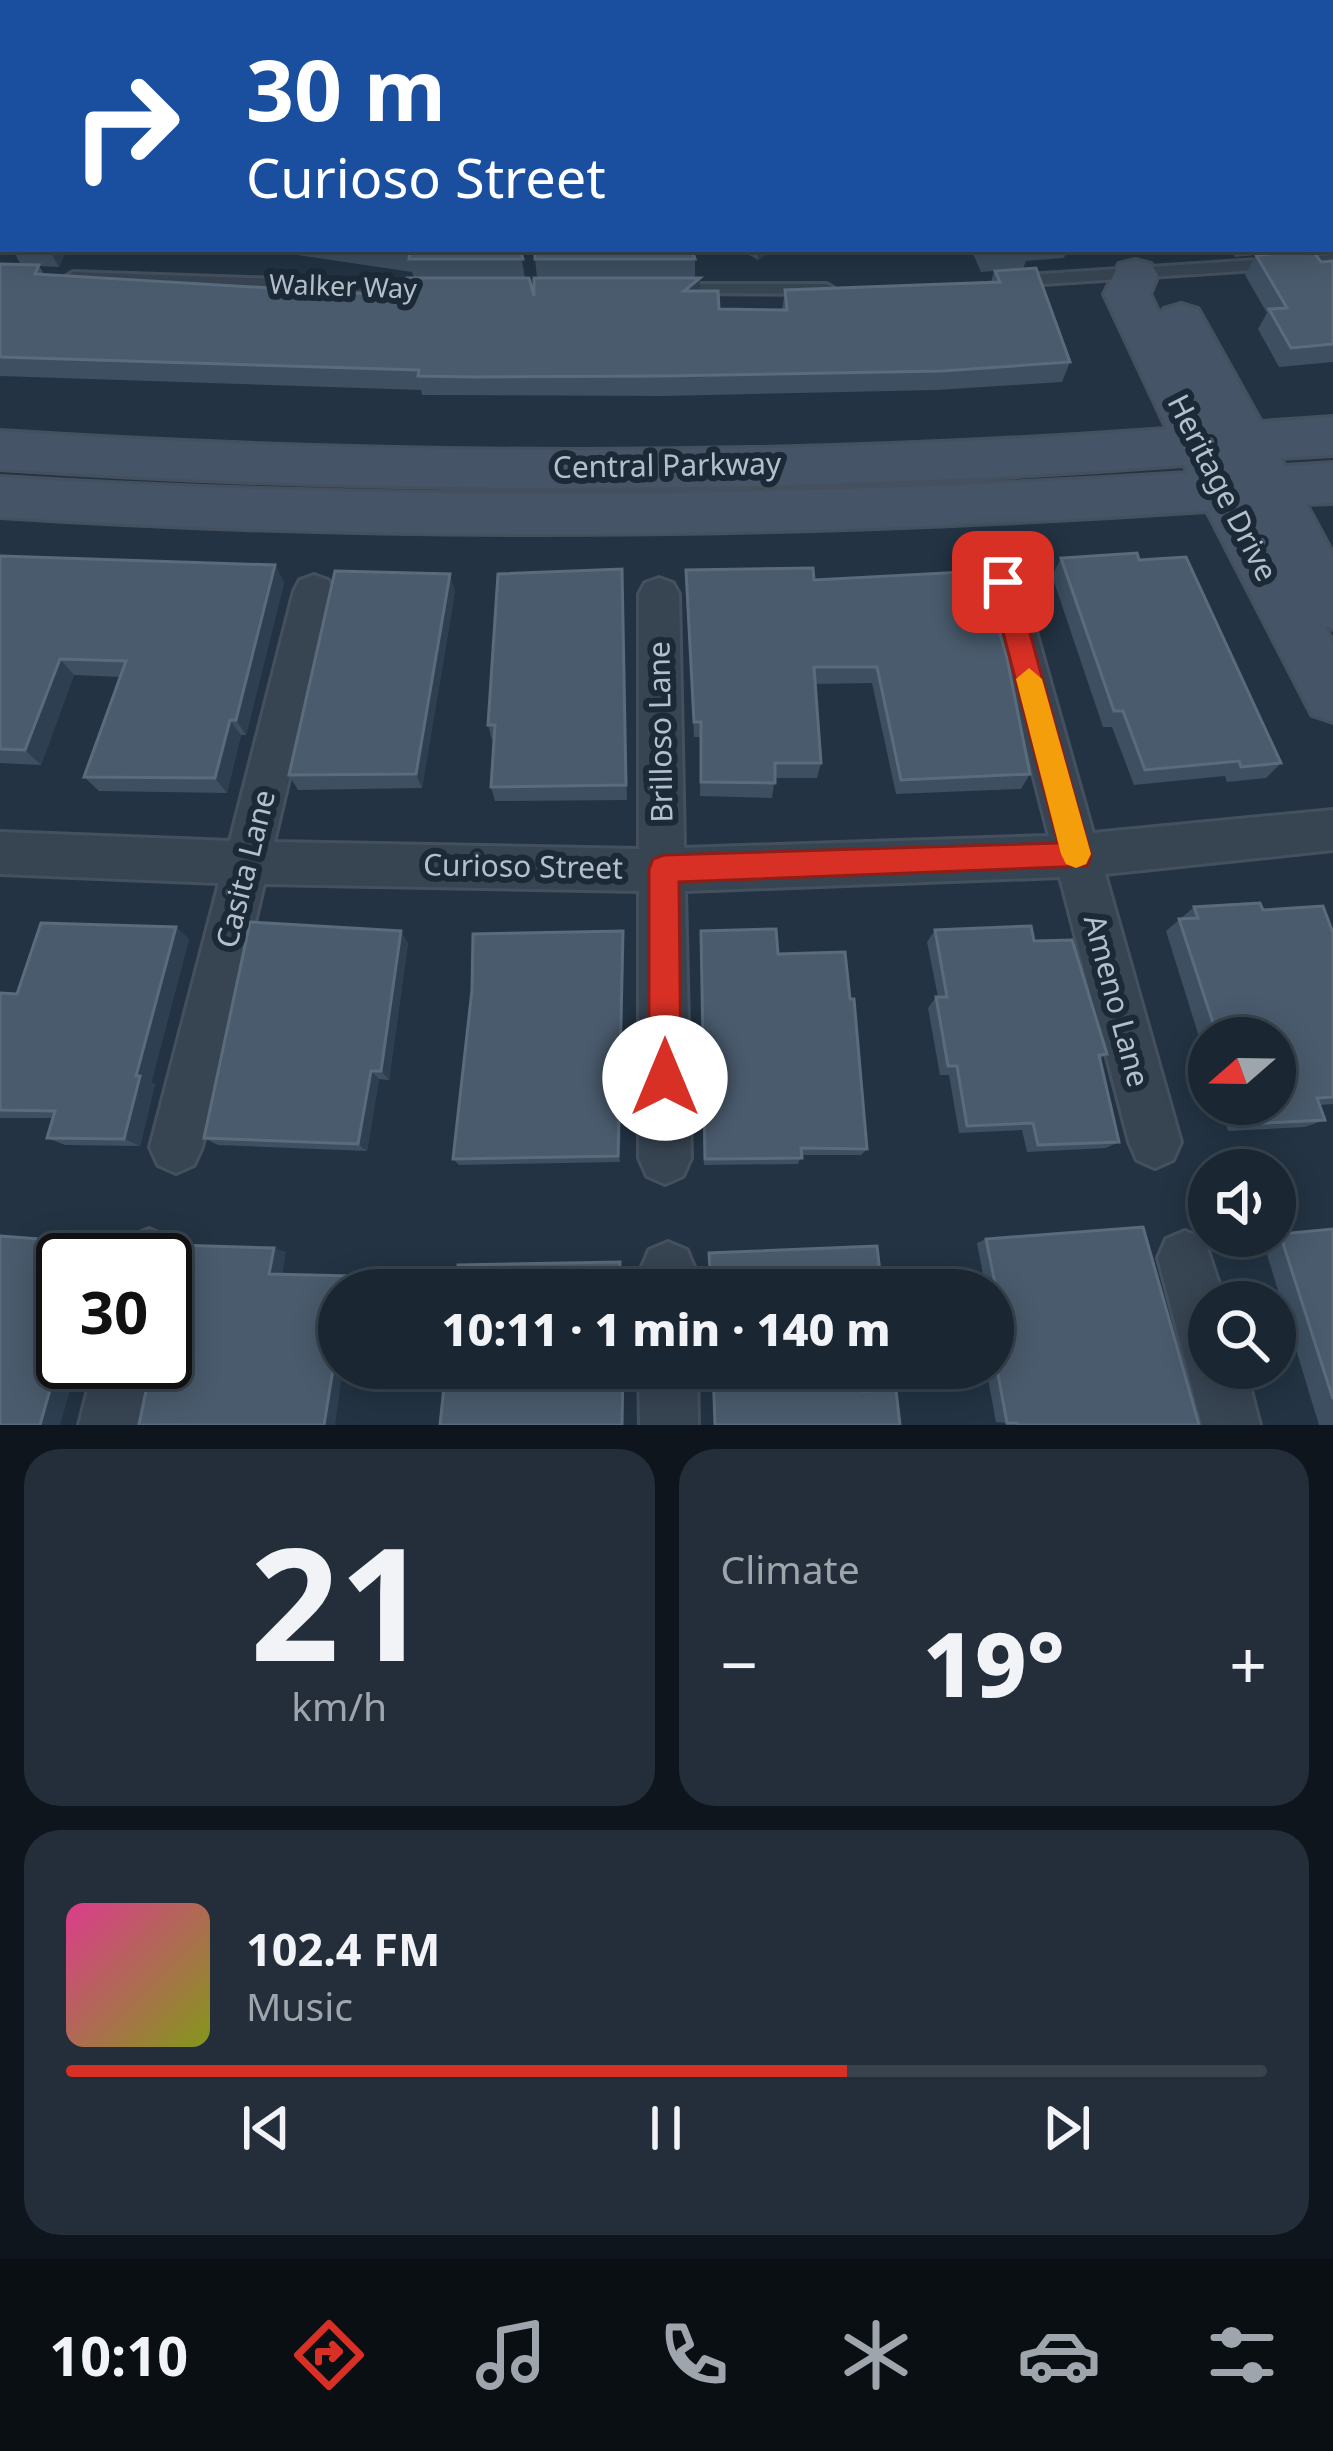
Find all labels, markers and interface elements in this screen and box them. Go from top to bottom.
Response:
text: 30 m [246,31,446,146]
icon: right [48,48,204,204]
text: Curioso Street [246,140,606,214]
street label: Walker Way [268,264,418,307]
street label: Heritage Drive [1159,387,1288,588]
street label: Central Parkway [552,442,782,487]
pin [952,531,1054,633]
icon: arrive [970,549,1036,615]
street label: Brilloso Lane [637,641,682,823]
street label: Casita Lane [205,785,284,952]
street label: Curioso Street [423,843,623,888]
street label: Ameno Lane [1075,910,1160,1091]
position arrow [602,1015,728,1141]
north arrow [1188,1017,1296,1125]
map controls [1188,1017,1296,1389]
button: sound [1188,1149,1296,1257]
speed limit sign: 30 [36,1233,192,1389]
button: search [1188,1281,1296,1389]
text: 10:11 · 1 min · 140 m [441,1298,891,1359]
text: 21 [250,1494,428,1707]
text: Climate [721,1542,860,1595]
text: 19° [923,1601,1065,1723]
text: − [721,1618,758,1708]
text: + [1229,1618,1267,1708]
text: km/h [291,1679,387,1732]
text: 102.4 FM [246,1918,440,1979]
text: Music [246,1979,353,2032]
icon: previous [233,2095,299,2161]
icon: pause [633,2095,699,2161]
icon: next [1034,2095,1100,2161]
icon: directions [287,2313,371,2397]
icon: music [469,2313,553,2397]
icon: phone [652,2313,736,2397]
icon: climate [834,2313,918,2397]
icon: car [1017,2313,1101,2397]
icon: filters [1200,2313,1284,2397]
text: 10:10 [49,2318,188,2392]

